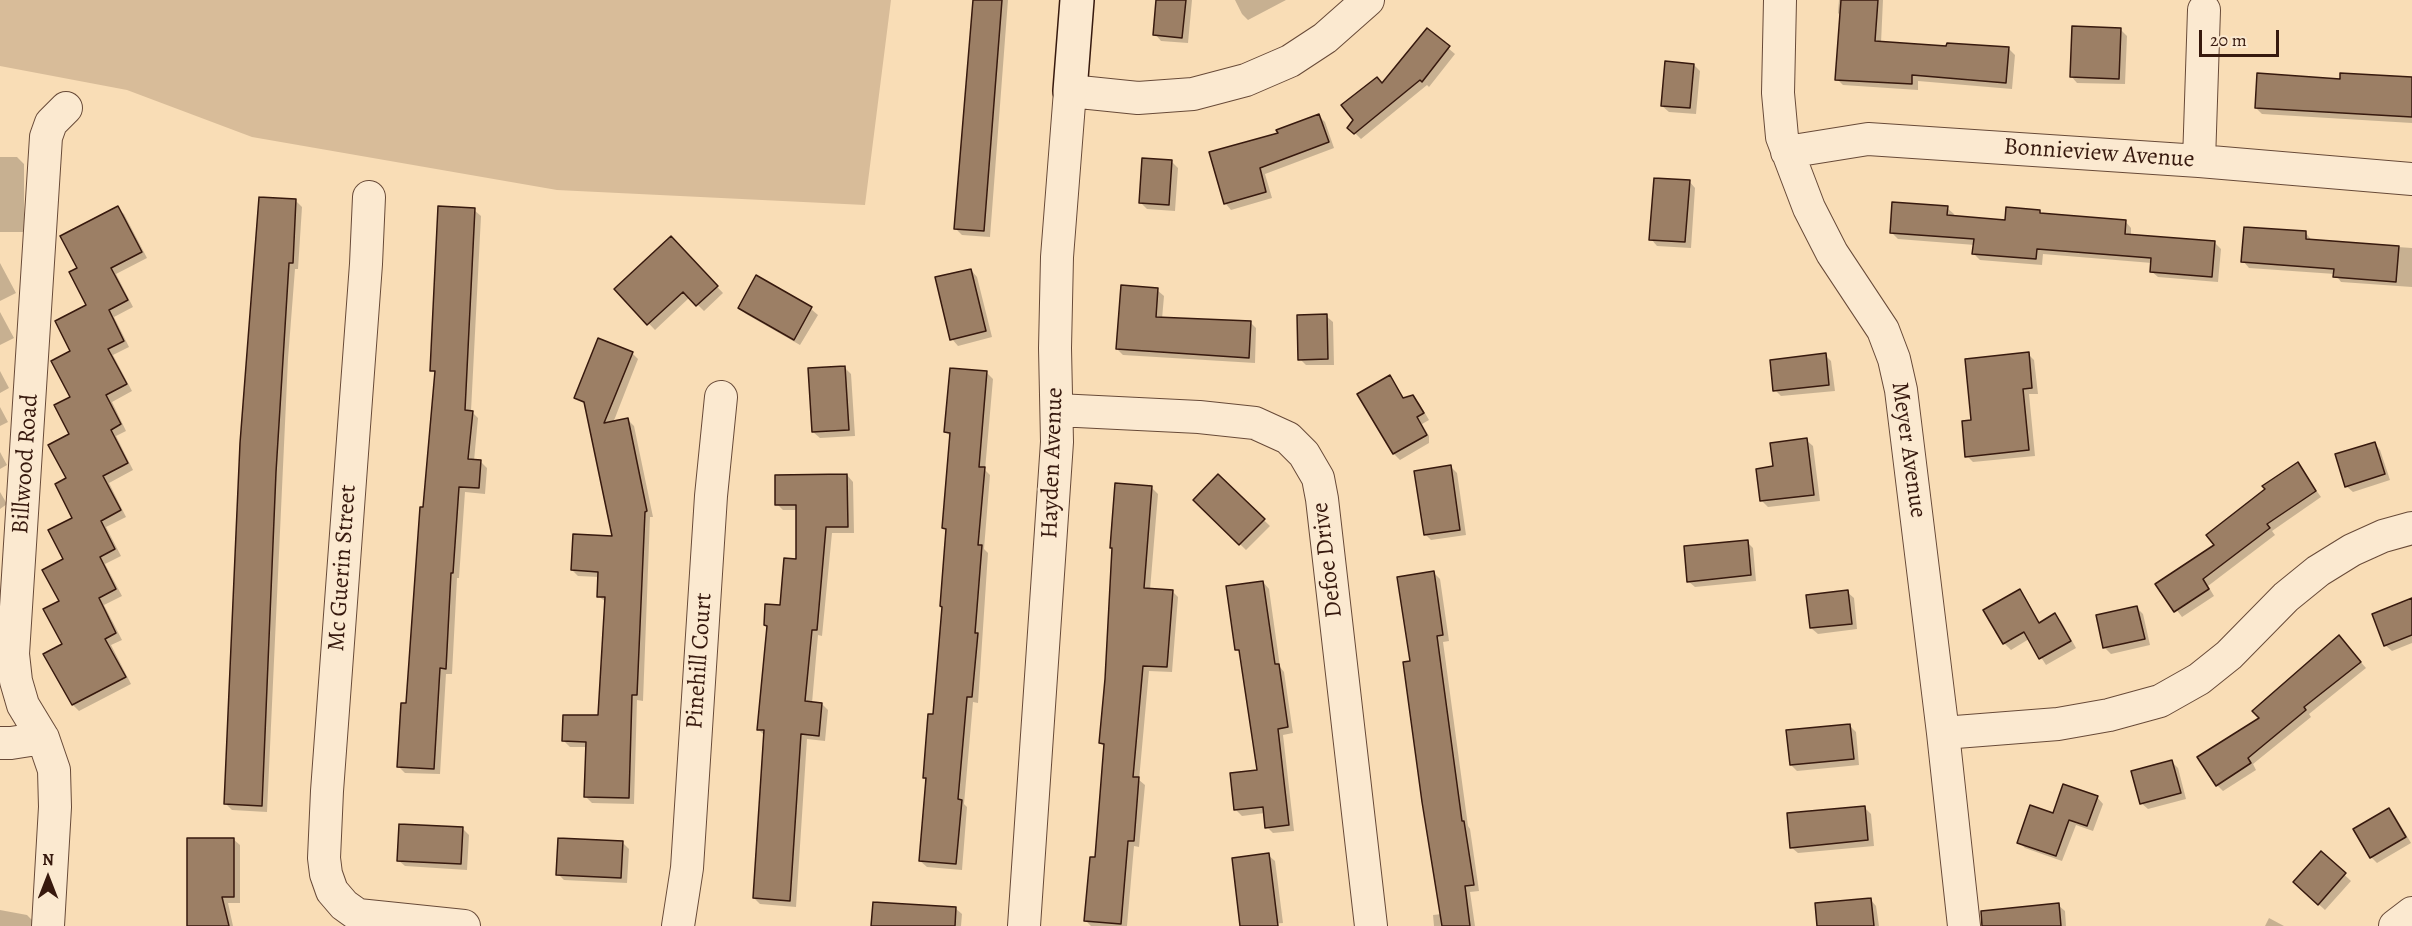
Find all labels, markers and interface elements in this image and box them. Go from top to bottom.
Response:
scale bar [2202,18,2282,56]
text: 20 m [2210,28,2247,52]
street label: Bonnieview Avenue [2003,133,2195,175]
street label: Meyer Avenue [1884,380,1932,520]
street label: Hayden Avenue [1036,387,1070,539]
street label: Billwood Road [7,393,45,535]
street label: Mc Guerin Street [323,484,363,652]
street label: Defoe Drive [1307,500,1349,620]
street label: Pinehill Court [681,592,719,730]
north arrow [18,848,78,908]
text: N [42,849,54,871]

